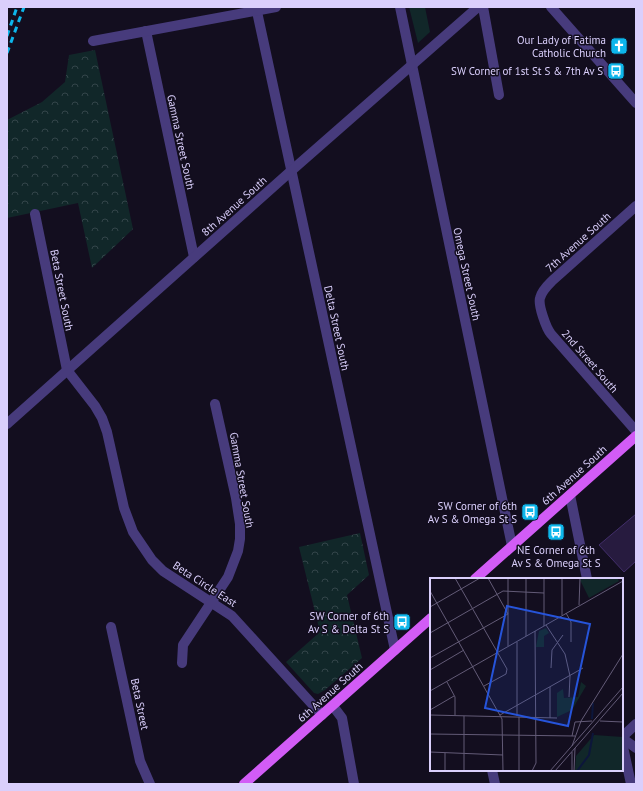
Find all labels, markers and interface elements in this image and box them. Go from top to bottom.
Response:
place label: Our Lady of Fatima Catholic Church [517,33,606,60]
church icon: Our Lady of Fatima Catholic Church [609,36,629,56]
bus stop icon: SW Corner of 1st St S & 7th Av S [606,61,626,81]
place label: SW Corner of 1st St S & 7th Av S [451,64,603,78]
street label: Gamma Street South [164,93,198,191]
street label: 8th Avenue South [198,173,270,239]
street label: 7th Avenue South [543,209,613,275]
street label: Omega Street South [450,226,484,322]
street label: Beta Street South [47,248,77,332]
street label: Delta Street South [321,284,353,372]
street label: 2nd Street South [559,326,621,396]
street label: Gamma Street South [227,431,257,529]
street label: 6th Avenue South [538,442,610,508]
place label: SW Corner of 6th Av S & Omega St S [428,499,517,526]
bus stop icon: SW Corner of 6th Av S & Omega St S [520,502,540,522]
bus stop icon: NE Corner of 6th Av S & Omega St S [546,522,566,542]
place label: NE Corner of 6th Av S & Omega St S [511,543,601,570]
street label: Beta Circle East [170,558,240,610]
inset map [430,578,623,771]
place label: SW Corner of 6th Av S & Delta St S [308,609,389,636]
bus stop icon: SW Corner of 6th Av S & Delta St S [392,612,412,632]
street label: 6th Avenue South [294,659,366,725]
street label: Beta Street [128,677,152,731]

